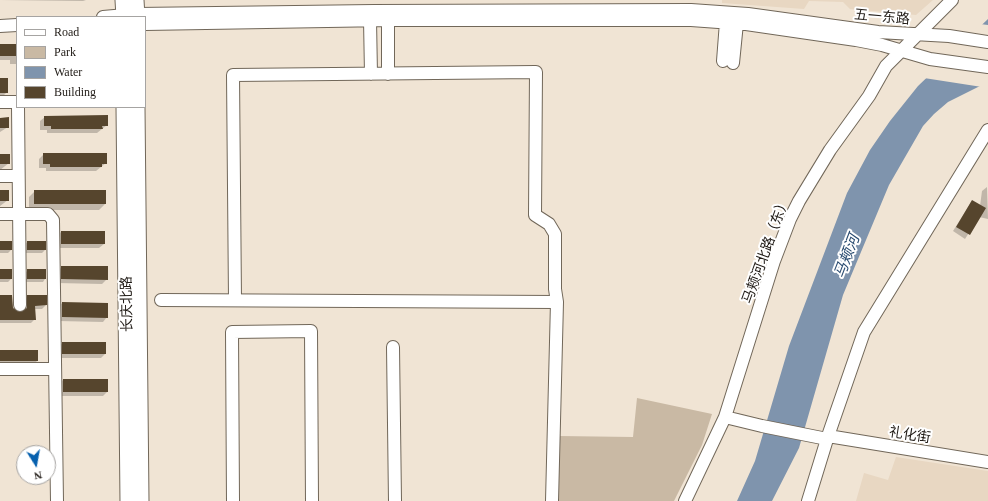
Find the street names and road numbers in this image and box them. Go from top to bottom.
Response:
street label: 五一东路 [853,5,911,27]
street label: 马颊河北路（东） [738,195,792,305]
street label: 长庆北路 [117,276,135,332]
street label: 礼化街 [888,422,932,446]

